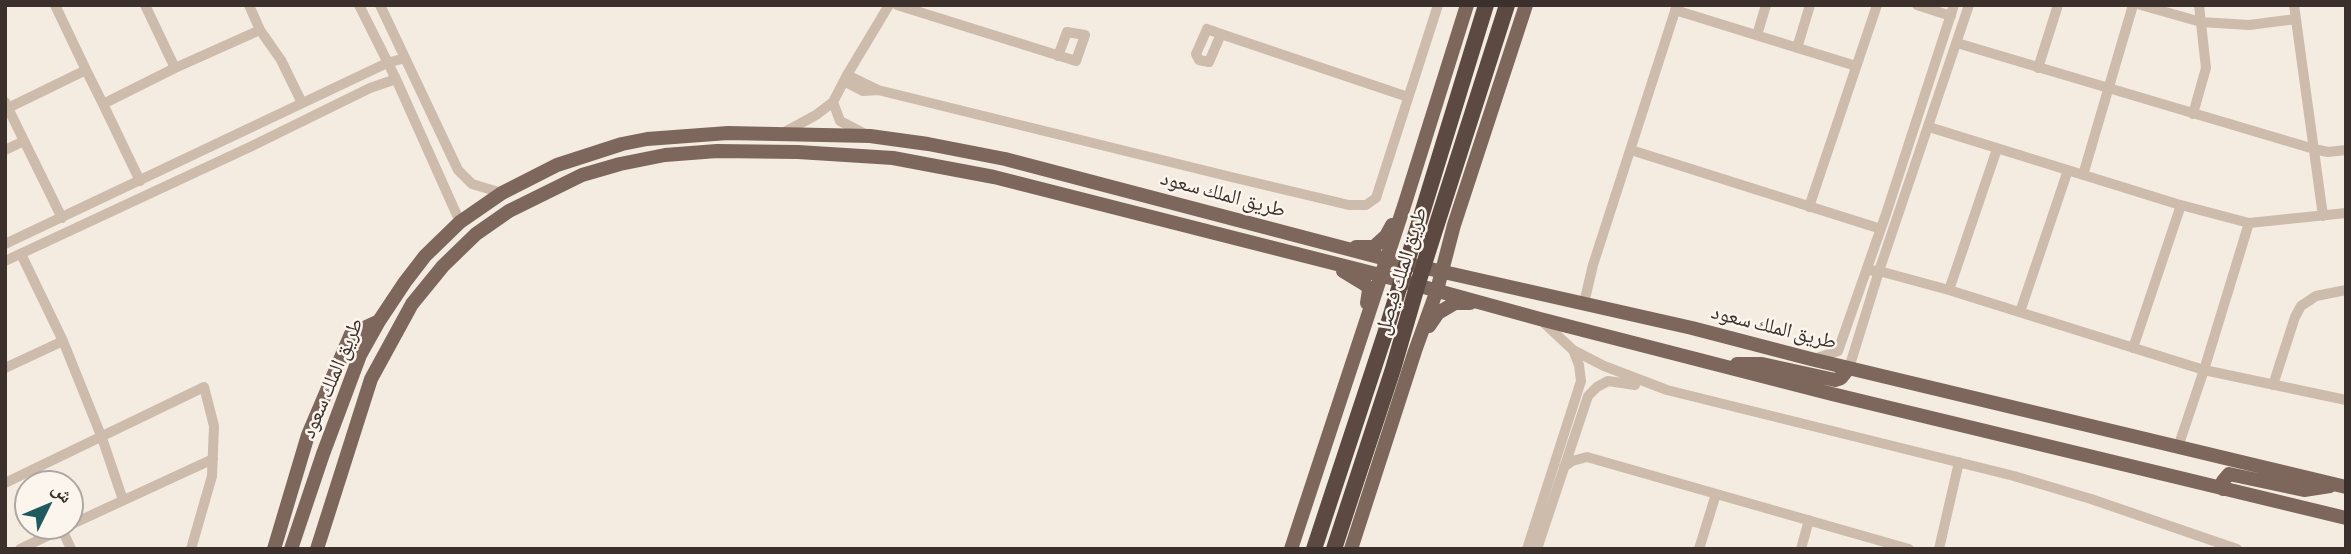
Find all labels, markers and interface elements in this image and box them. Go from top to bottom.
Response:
street label: طريق الملك سعود [1158,165,1288,223]
street label: طريق الملك فيصل [1370,204,1432,338]
street label: طريق الملك سعود [1709,299,1839,355]
street label: طريق الملك سعود [295,314,369,442]
north arrow [14,470,84,540]
text: ش [48,477,78,507]

